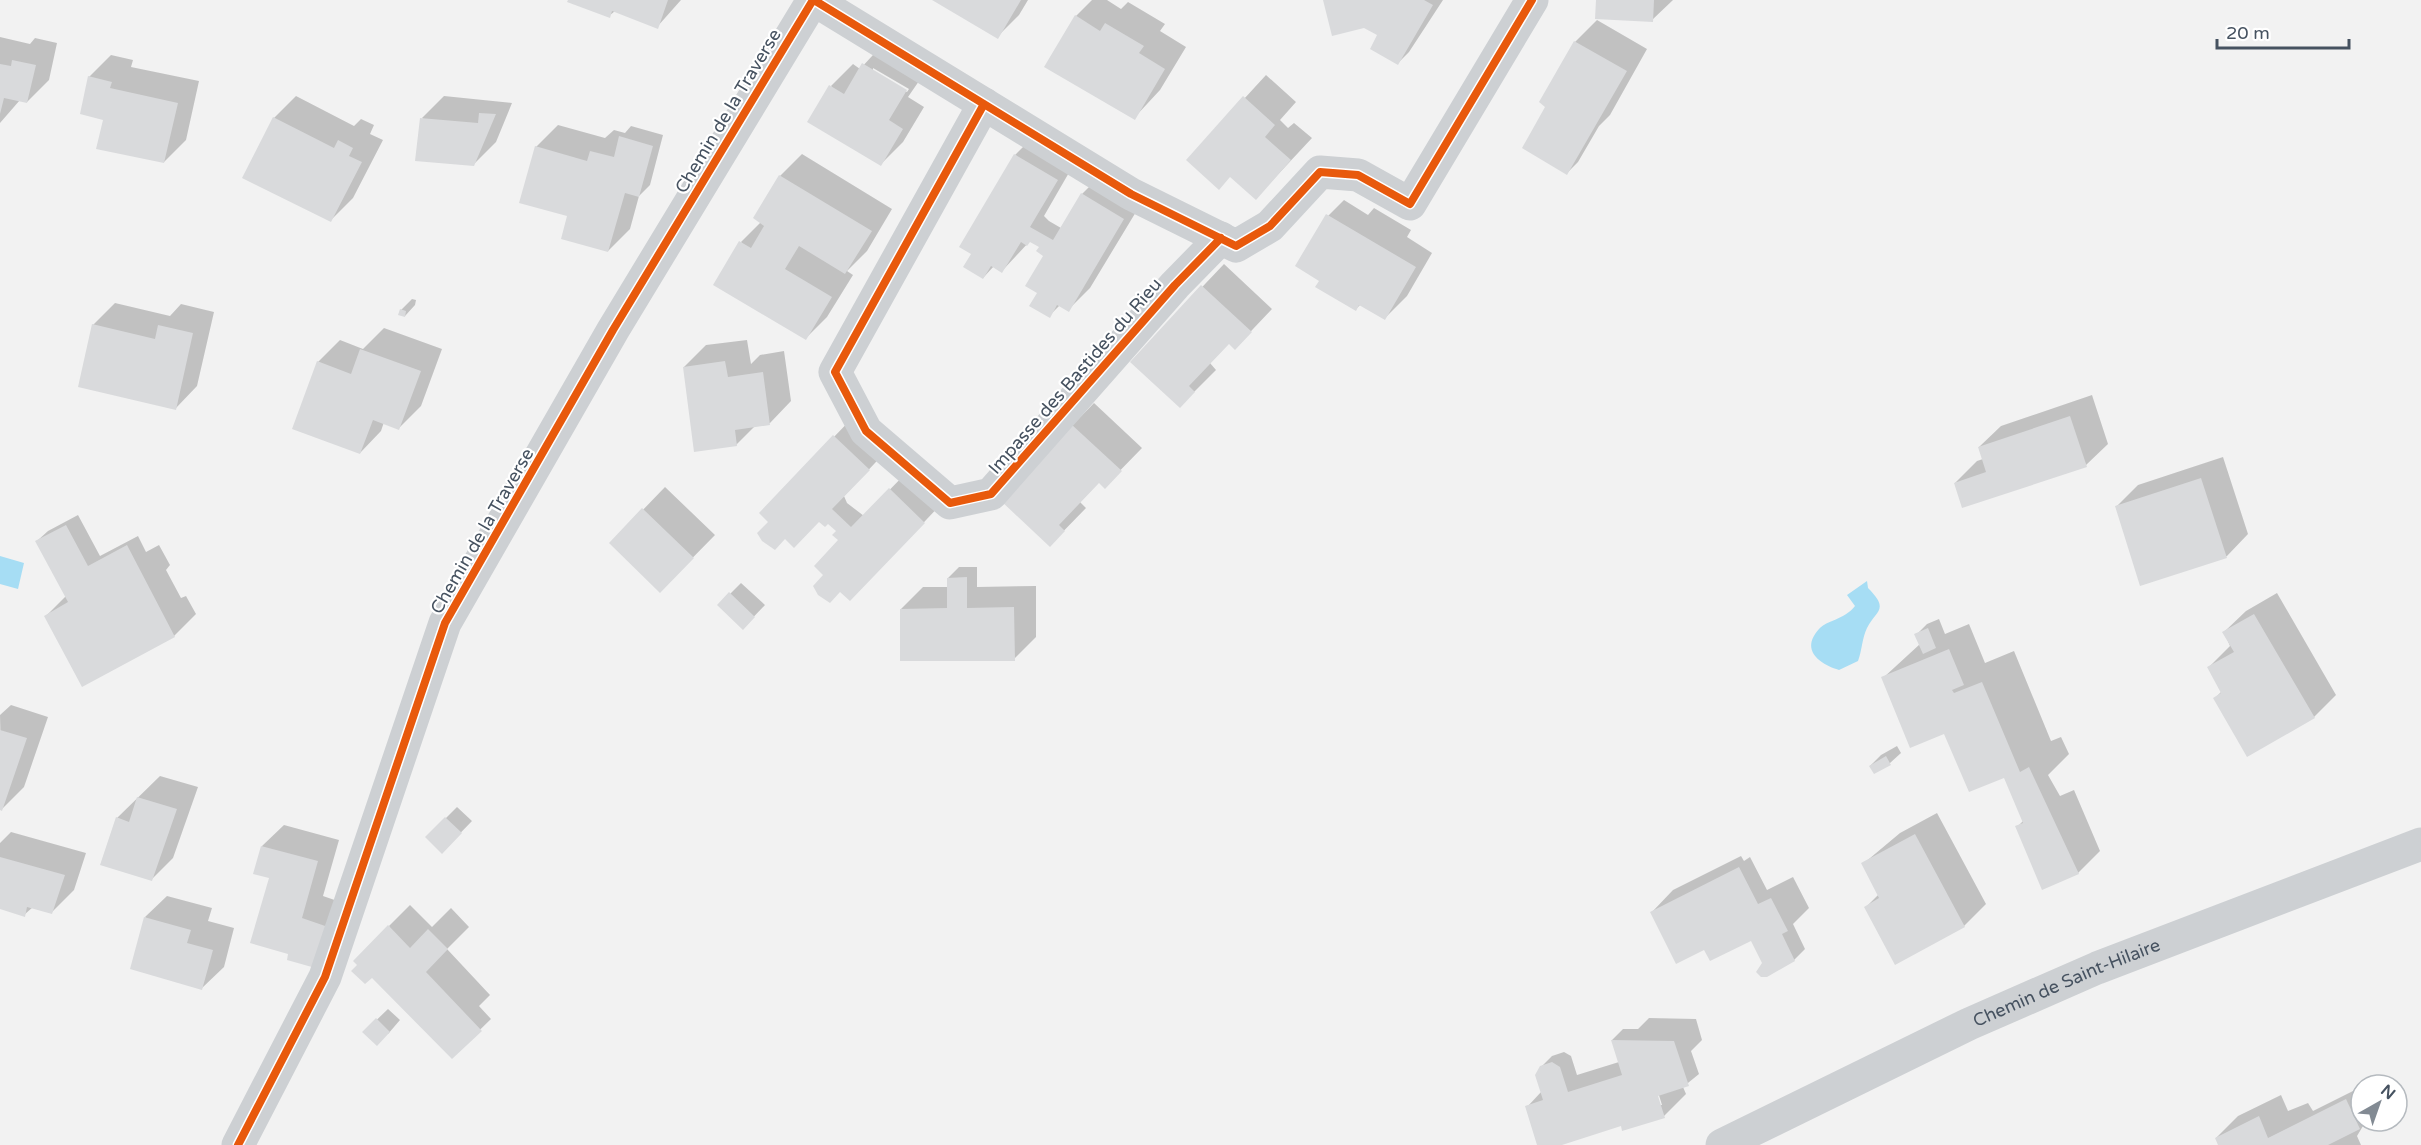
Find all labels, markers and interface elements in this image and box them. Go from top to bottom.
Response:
scale bar [2217,12,2349,50]
text: 20 m [2226,22,2270,44]
street label: Chemin de la Traverse [670,25,786,197]
street label: Impasse des Bastides du Rieu [984,273,1166,479]
street label: Chemin de la Traverse [426,444,538,618]
street label: Chemin de Saint-Hilaire [1970,934,2163,1032]
north arrow [2349,1073,2409,1133]
text: N [2377,1080,2399,1104]

